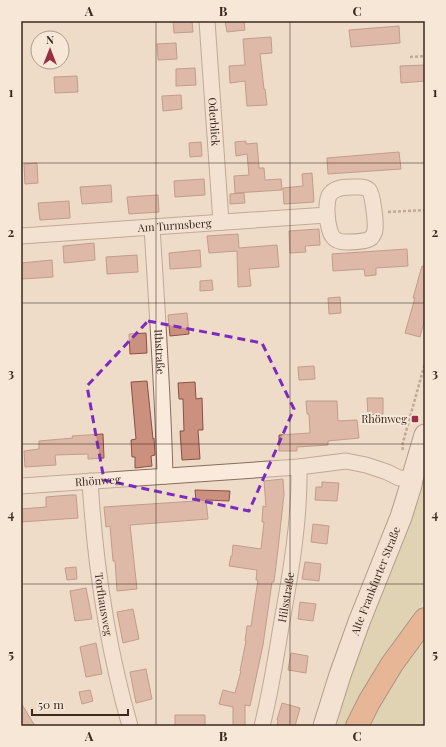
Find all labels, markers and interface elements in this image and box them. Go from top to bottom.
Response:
text: A [84,2,94,19]
text: B [219,2,228,19]
text: C [352,2,362,19]
north arrow [30,30,70,70]
text: N [46,32,54,47]
text: 1 [9,83,14,100]
text: 1 [433,83,438,100]
street label: Oderblick [205,97,224,147]
street label: Am Turmsberg [136,215,212,235]
text: 2 [8,223,15,240]
text: 2 [432,223,439,240]
street label: Ithstraße [151,329,169,375]
text: 3 [8,364,14,381]
text: 3 [432,364,438,381]
place label: Rhönweg [361,411,407,426]
marker: Rhönweg [410,414,420,424]
street label: Rhönweg [74,471,121,489]
text: 4 [8,505,15,522]
text: 4 [432,505,439,522]
street label: Alte Frankfurter Straße [347,524,404,638]
street label: Hilsstraße [274,571,297,624]
street label: Torfhausweg [92,572,117,637]
text: 5 [8,645,14,662]
text: 5 [432,645,438,662]
scale bar [32,691,128,717]
text: 50 m [38,696,64,712]
text: A [84,727,94,744]
text: B [219,727,228,744]
text: C [352,727,362,744]

